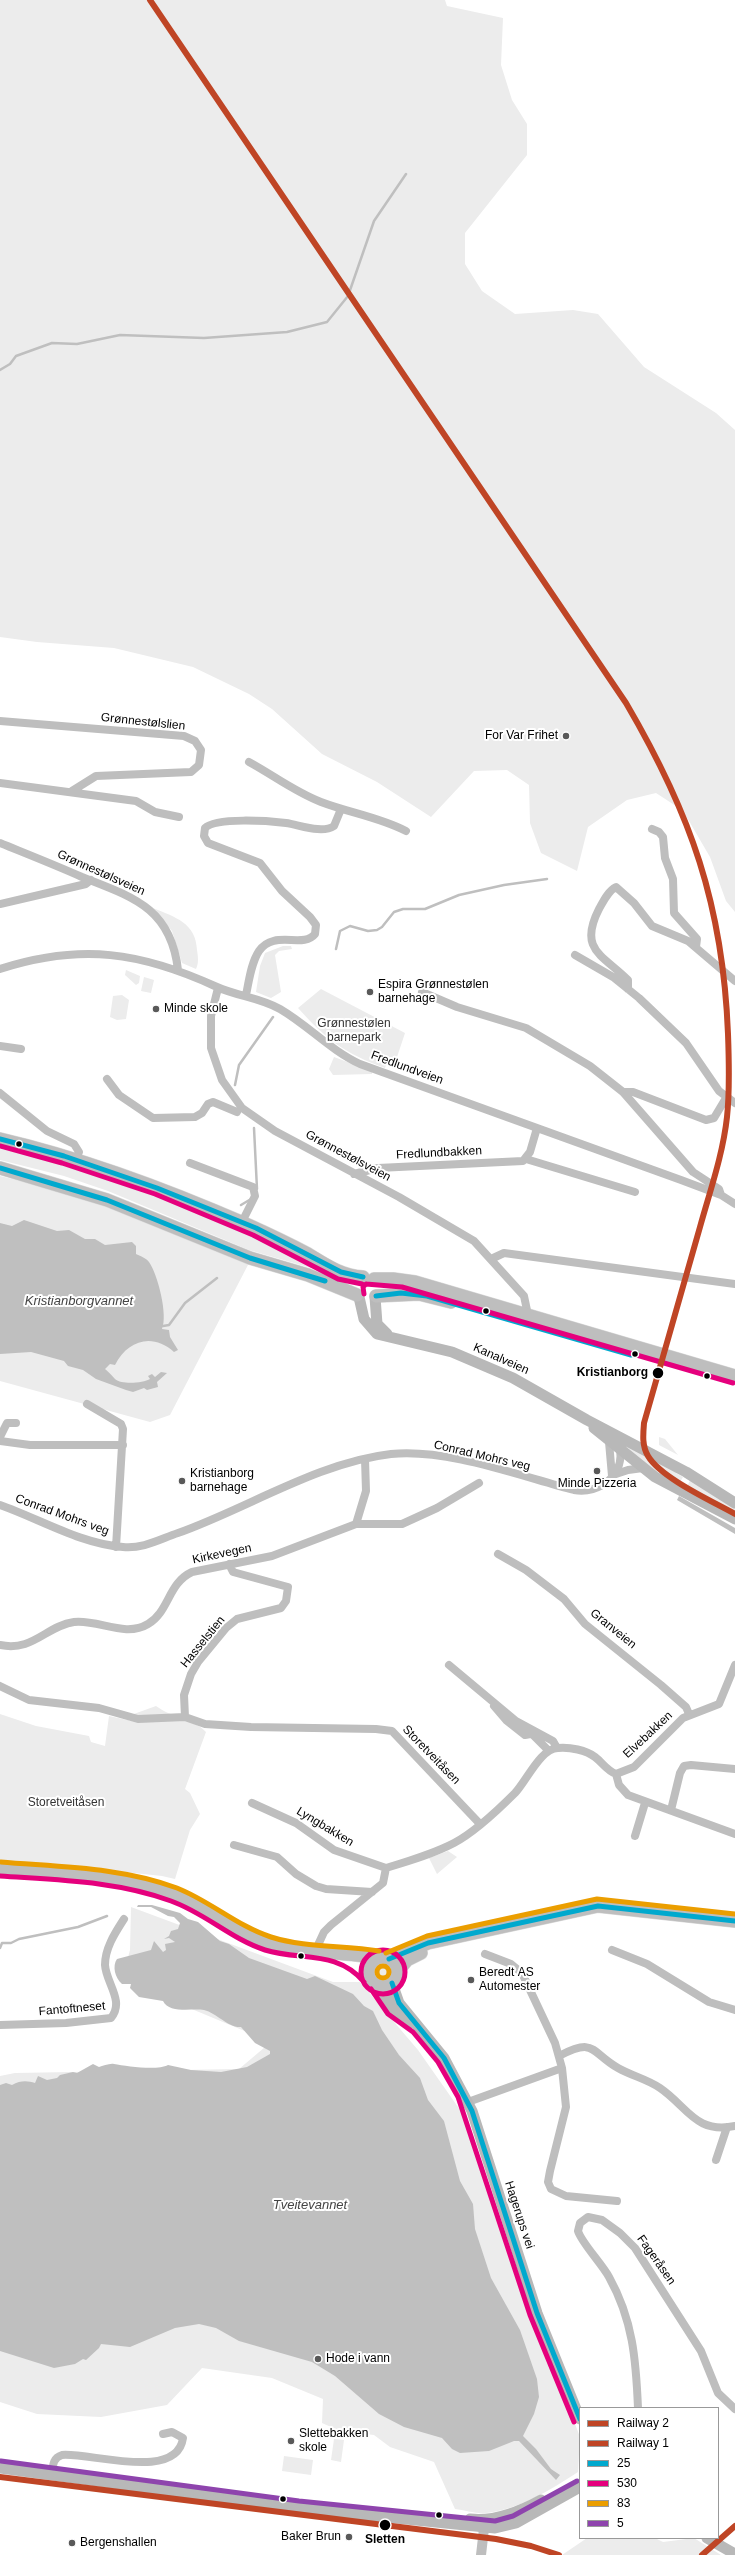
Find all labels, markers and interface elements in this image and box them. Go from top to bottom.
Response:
street label: Grønnestølslien [100,710,186,734]
place label: For Var Frihet [485,729,558,743]
marker: For Var Frihet [561,731,571,741]
street label: Grønnestølsveien [55,847,147,899]
place label: Espira Grønnestølen barnehage [378,978,489,1006]
marker: Espira Grønnestølen barnehage [365,987,375,997]
place label: Minde skole [164,1002,228,1016]
marker: Minde skole [151,1004,161,1014]
park label: Grønnestølen barnepark [317,1017,391,1045]
street label: Fredlundveien [369,1048,445,1088]
street label: Grønnestølsveien [303,1127,393,1185]
unlabelled marker [14,1139,24,1149]
street label: Fredlundbakken [396,1144,482,1162]
water label: Kristianborgvannet [25,1293,133,1309]
unlabelled marker [481,1306,491,1316]
street label: Kanalveien [471,1340,531,1378]
unlabelled marker [630,1349,640,1359]
place label: Kristianborg [577,1366,648,1380]
marker: Kristianborg [651,1366,665,1380]
unlabelled marker [702,1371,712,1381]
street label: Conrad Mohrs veg [432,1438,532,1474]
marker: Minde Pizzeria [592,1466,602,1476]
place label: Kristianborg barnehage [190,1467,254,1495]
marker: Kristianborg barnehage [177,1476,187,1486]
place label: Minde Pizzeria [558,1477,636,1491]
street label: Conrad Mohrs veg [13,1491,111,1539]
street label: Kirkevegen [191,1541,253,1567]
street label: Granveien [587,1606,639,1652]
street label: Hasselstien [178,1613,228,1671]
street label: Elvebakken [620,1709,676,1761]
street label: Storetveitåsen [399,1722,463,1788]
park label: Storetveitåsen [28,1796,104,1810]
street label: Lyngbakken [294,1804,356,1850]
unlabelled marker [296,1951,306,1961]
place label: Beredt AS Automester [479,1966,540,1994]
marker: Beredt AS Automester [466,1975,476,1985]
street label: Fantoftneset [38,1999,106,2019]
street label: Hagerups vei [501,2179,537,2251]
water label: Tveitevannet [273,2197,347,2213]
street label: Fageråsen [634,2232,678,2288]
place label: Hode i vann [326,2352,390,2366]
marker: Hode i vann [313,2354,323,2364]
legend [579,2407,719,2539]
text: Railway 2 [617,2416,669,2430]
place label: Slettebakken skole [299,2427,368,2455]
marker: Slettebakken skole [286,2436,296,2446]
text: Railway 1 [617,2436,669,2450]
text: 25 [617,2456,630,2470]
text: 530 [617,2476,637,2490]
unlabelled marker [278,2494,288,2504]
text: 83 [617,2496,630,2510]
unlabelled marker [434,2510,444,2520]
text: 5 [617,2516,624,2530]
marker: Sletten [378,2518,392,2532]
place label: Baker Brun [281,2530,341,2544]
marker: Baker Brun [344,2532,354,2542]
place label: Sletten [365,2533,405,2547]
place label: Bergenshallen [80,2536,157,2550]
marker: Bergenshallen [67,2538,77,2548]

